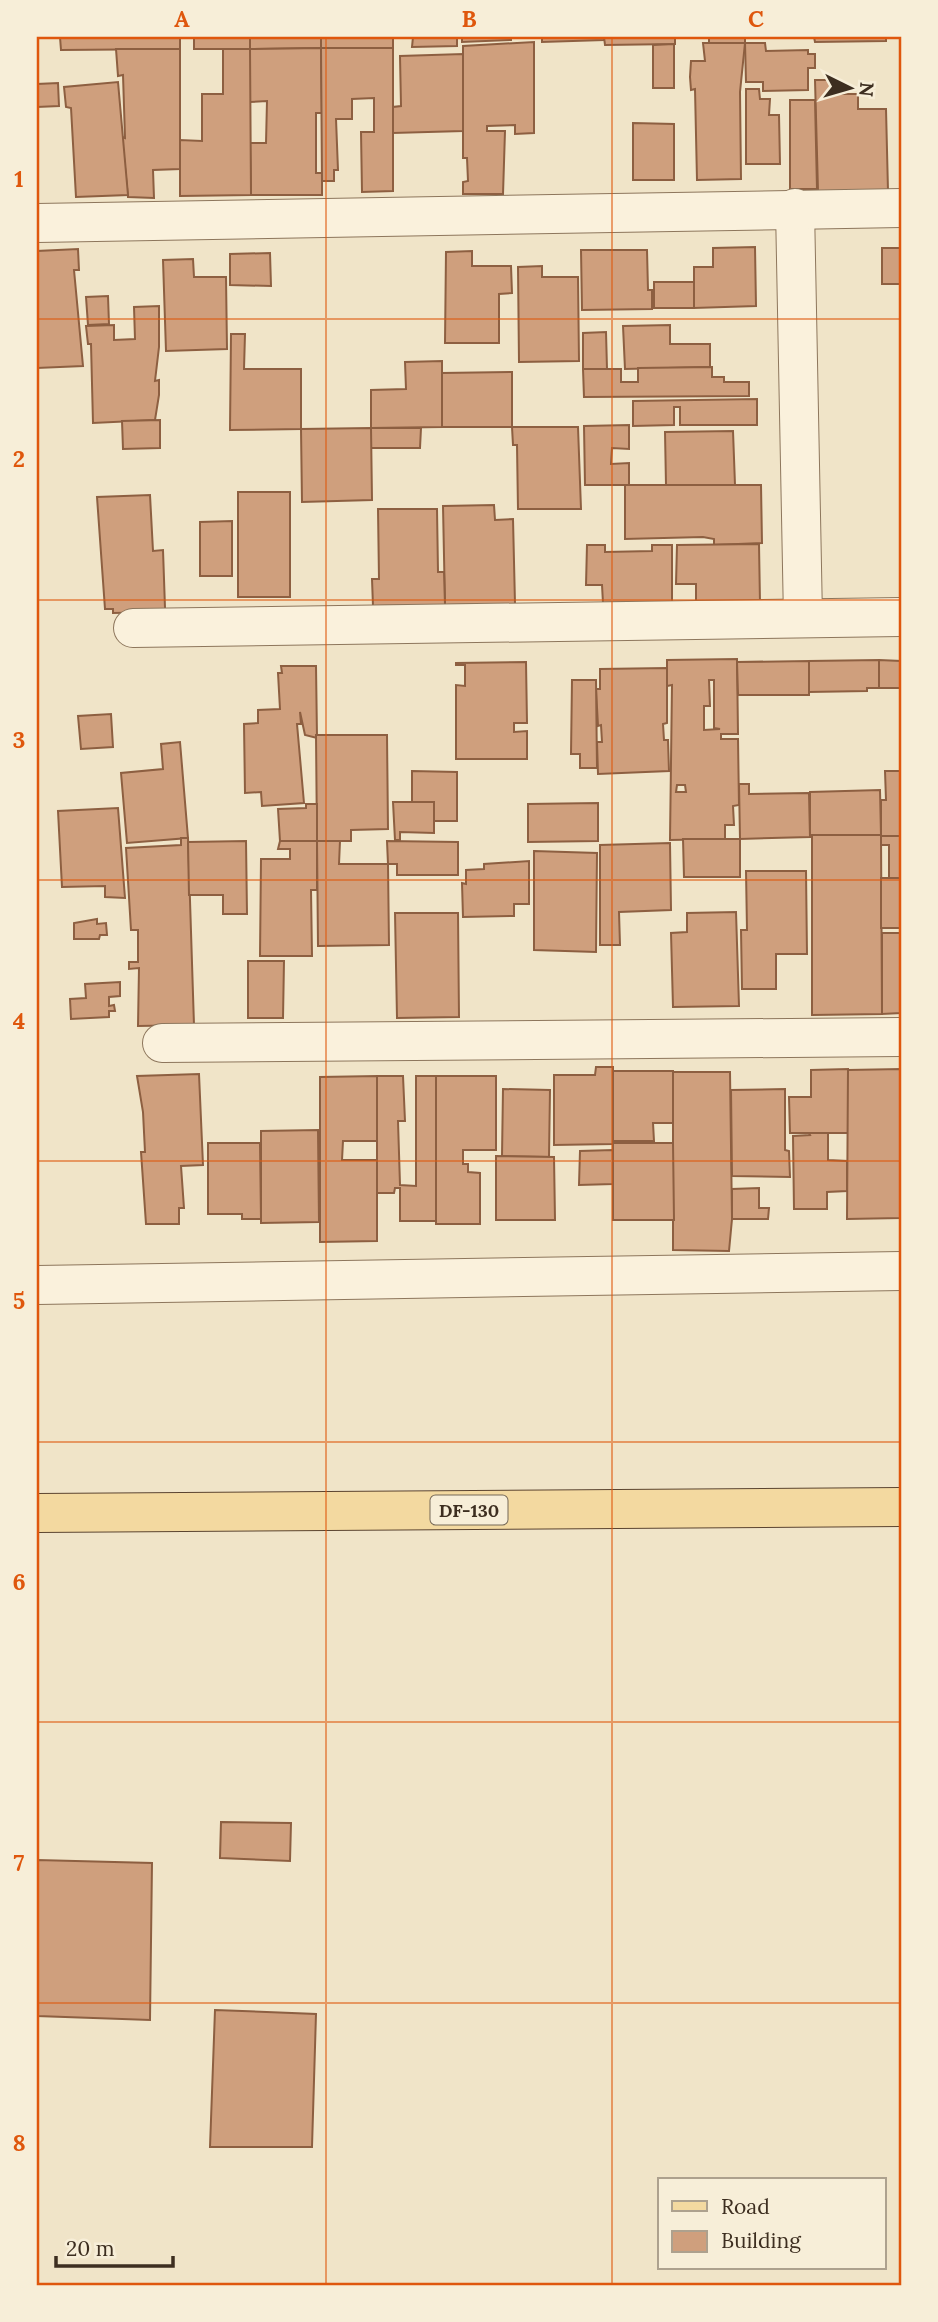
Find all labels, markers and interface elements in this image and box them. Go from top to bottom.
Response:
text: A [174,4,190,33]
text: B [461,4,477,33]
text: C [748,4,764,33]
north arrow [816,52,886,122]
text: N [854,81,880,98]
text: 1 [14,164,24,193]
text: 2 [13,444,25,473]
text: 3 [13,725,25,754]
text: 4 [13,1006,25,1035]
text: 5 [13,1286,25,1315]
road number: DF-130 [430,1496,508,1525]
text: 6 [12,1567,26,1596]
text: 7 [14,1848,25,1877]
text: 8 [12,2128,26,2157]
legend [658,2178,886,2270]
text: Road [721,2193,770,2220]
scale bar [56,2224,173,2268]
text: Building [721,2227,801,2254]
text: 20 m [66,2235,115,2262]

